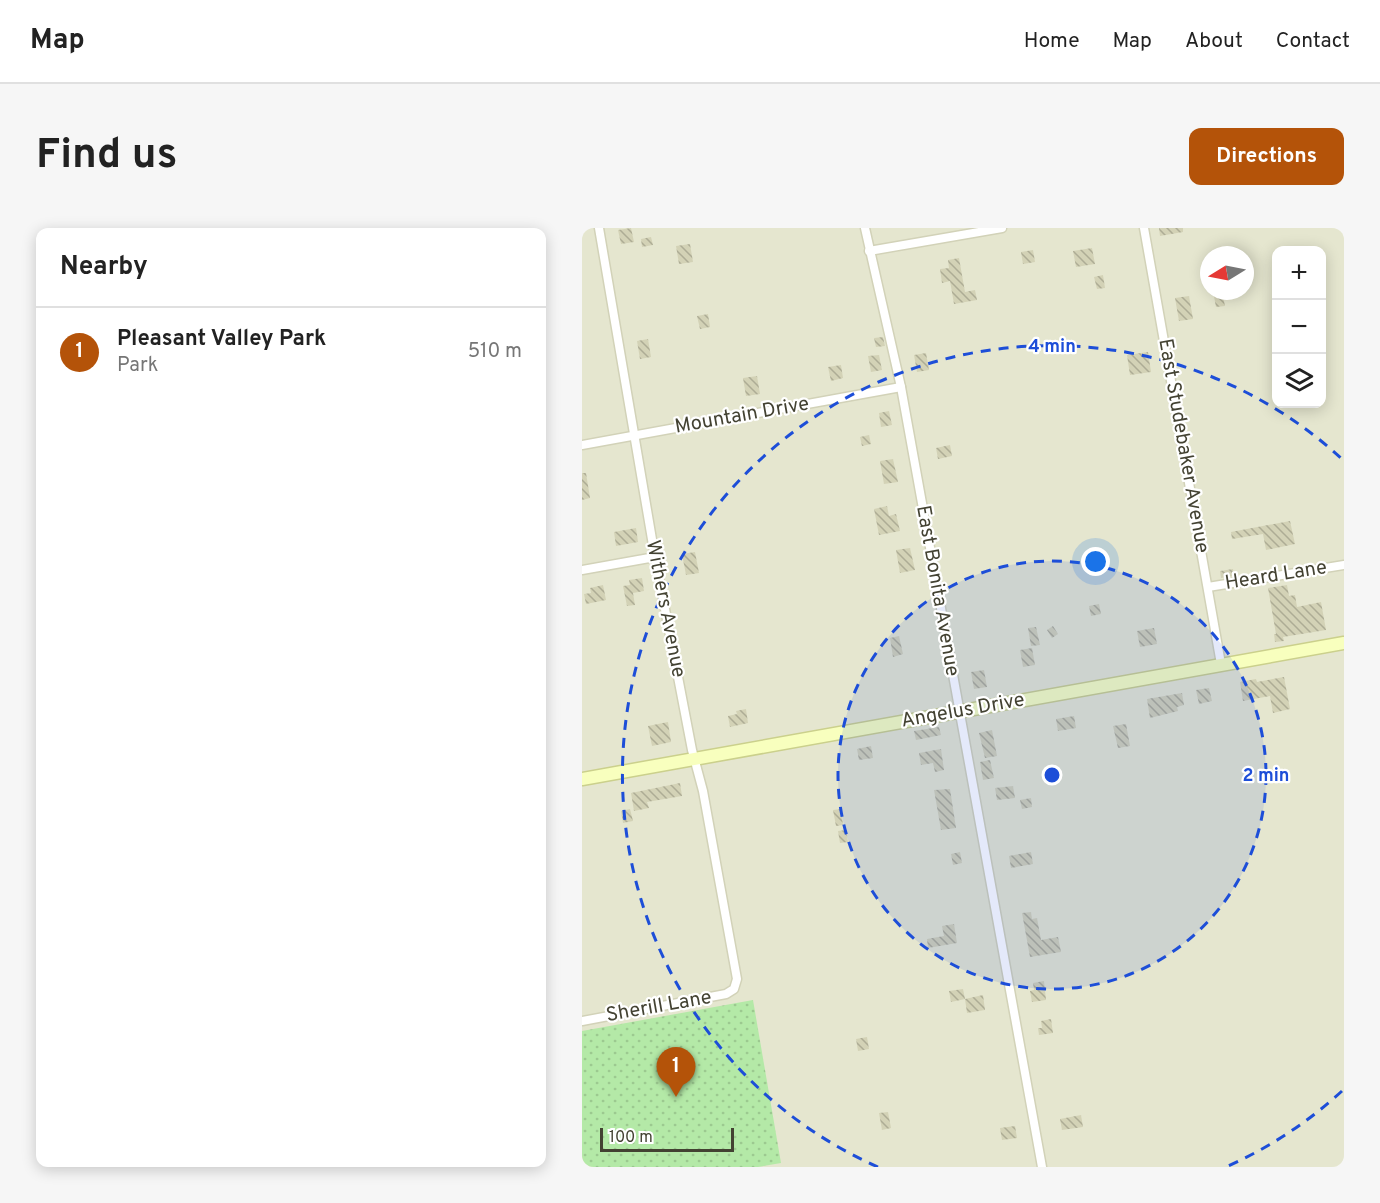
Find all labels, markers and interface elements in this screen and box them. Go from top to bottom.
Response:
text: Map [30,23,85,59]
text: Home [1024,28,1080,55]
text: Map [1113,28,1152,55]
text: About [1185,28,1243,55]
text: Contact [1276,28,1350,55]
button: Directions [1189,128,1344,185]
text: Find us [36,130,177,183]
north arrow [1200,246,1254,300]
map controls [1272,246,1326,408]
button: + [1272,246,1326,300]
text: Nearby [60,251,148,284]
button: − [1272,300,1326,354]
text: Pleasant Valley Park [117,326,326,353]
text: 4 min [1028,336,1076,359]
street label: East Studebaker Avenue [1151,337,1215,555]
text: 1 [76,339,84,365]
text: 510 m [468,339,522,365]
text: Park [117,353,158,379]
button: layers [1272,354,1326,408]
street label: Mountain Drive [673,391,811,441]
street label: East Bonita Avenue [909,503,965,679]
street label: Withers Avenue [639,538,691,680]
your location [1081,547,1110,576]
street label: Heard Lane [1223,555,1329,597]
street label: Angelus Drive [899,687,1027,735]
centre of rings [1042,765,1062,785]
text: 2 min [1242,765,1290,788]
street label: Sherill Lane [604,985,714,1029]
pin: 1 [656,1048,695,1097]
scale bar [600,1125,734,1152]
text: 100 m [609,1128,653,1148]

